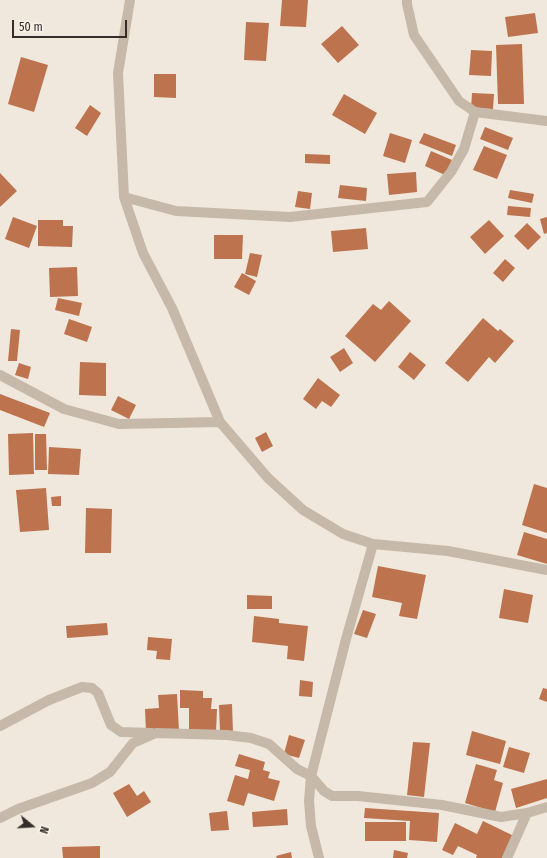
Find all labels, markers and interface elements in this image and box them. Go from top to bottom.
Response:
scale bar [14,12,129,38]
text: 50 m [19,20,43,34]
north arrow [12,806,52,846]
text: N [37,825,51,835]

